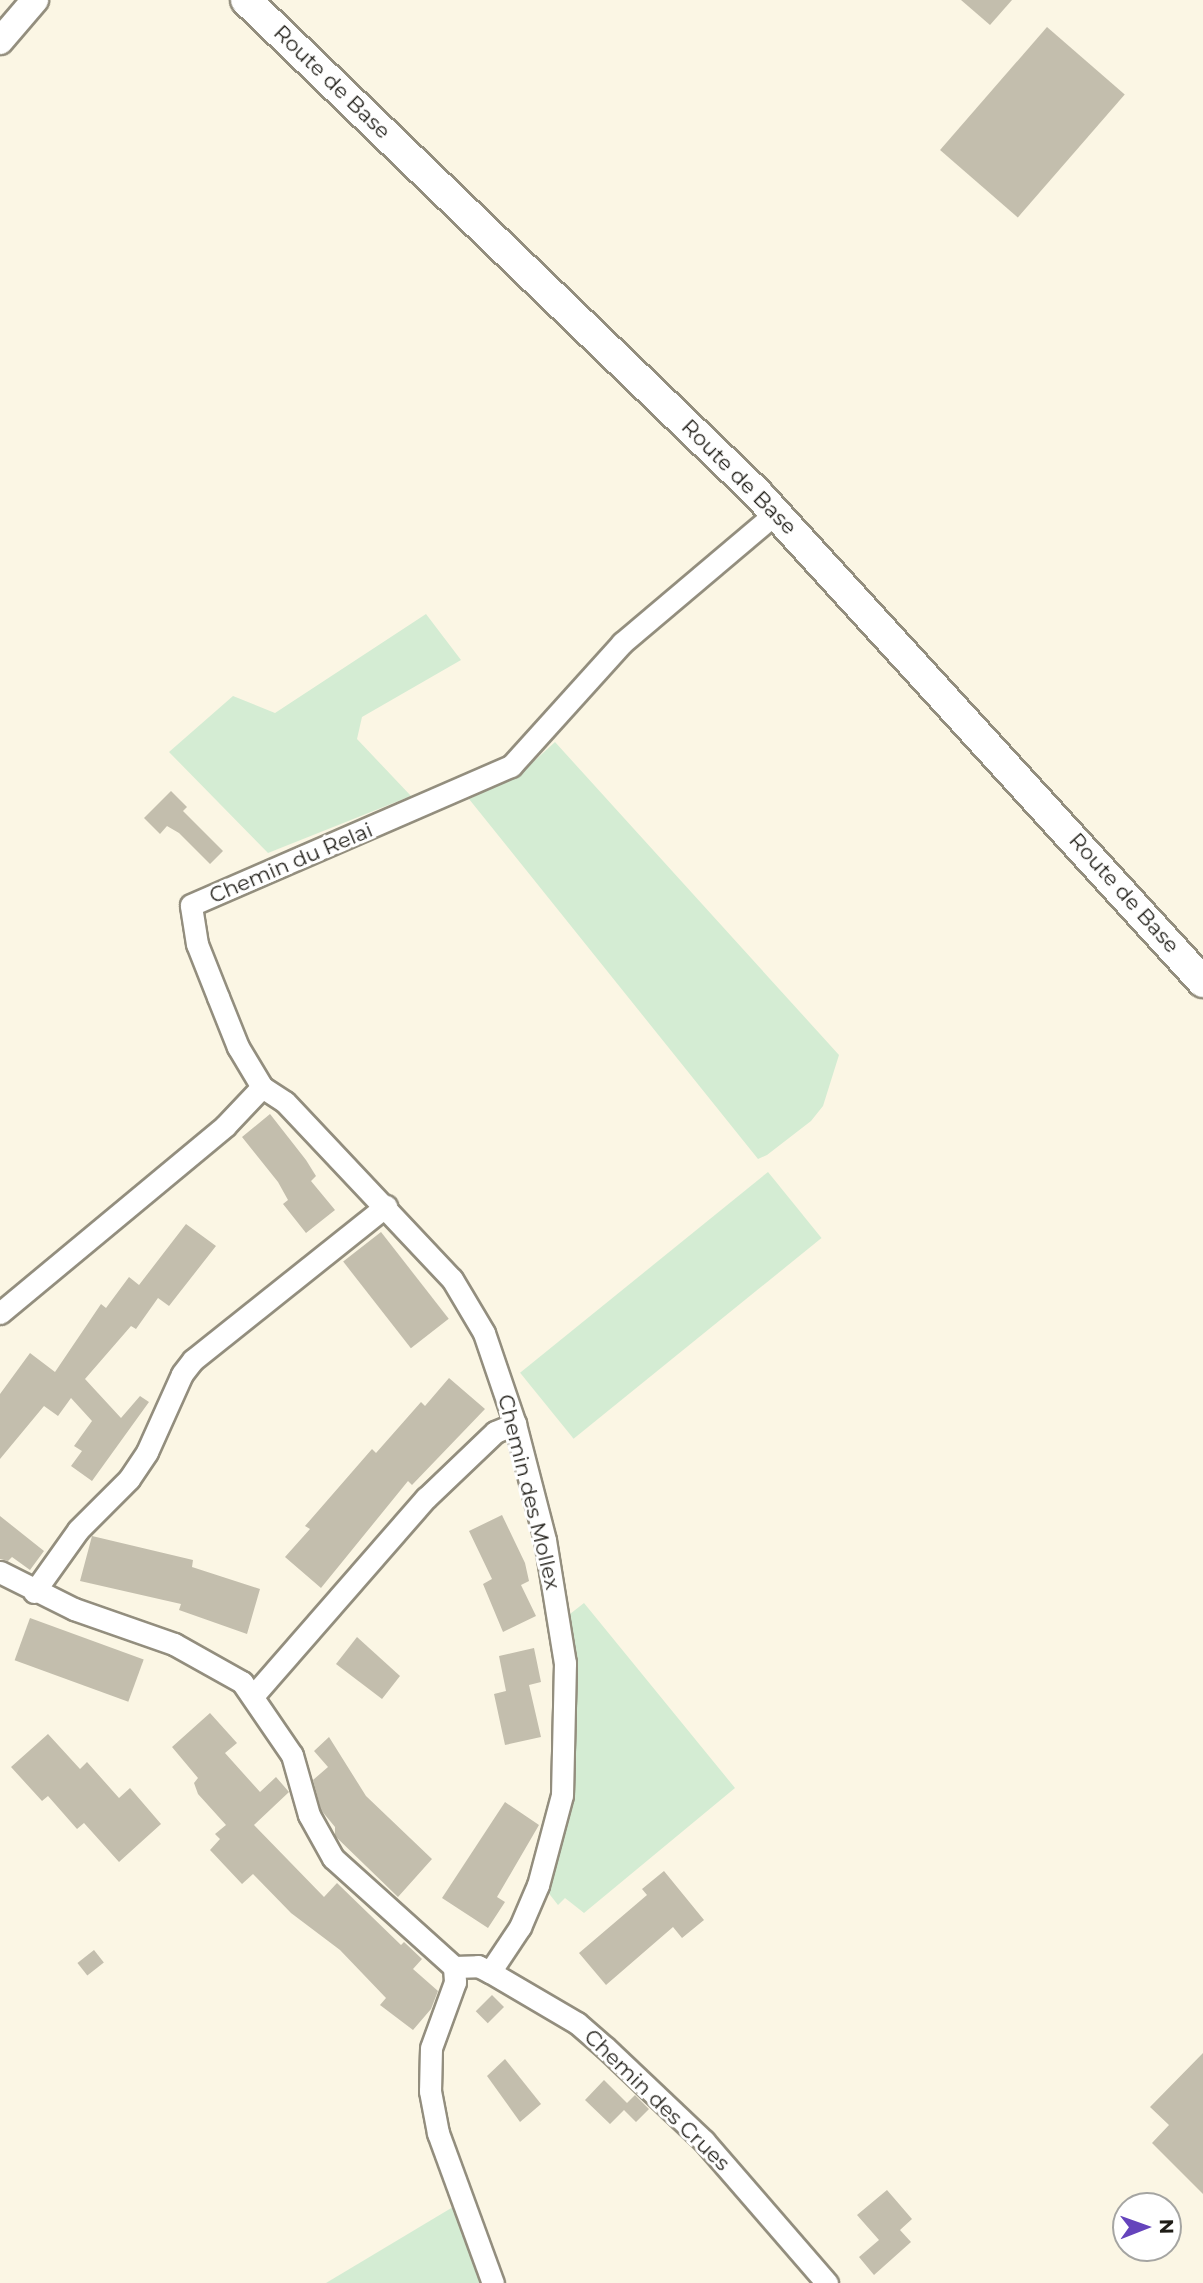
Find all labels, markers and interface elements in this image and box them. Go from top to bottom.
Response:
street label: Route de Base [268,20,396,144]
street label: Route de Base [676,414,802,540]
street label: Chemin du Relai [206,817,376,909]
street label: Route de Base [1064,828,1184,958]
street label: Chemin des Mollex [493,1392,565,1592]
street label: Chemin des Crues [579,2024,735,2176]
north arrow [1112,2192,1182,2262]
text: N [1155,2219,1178,2235]

